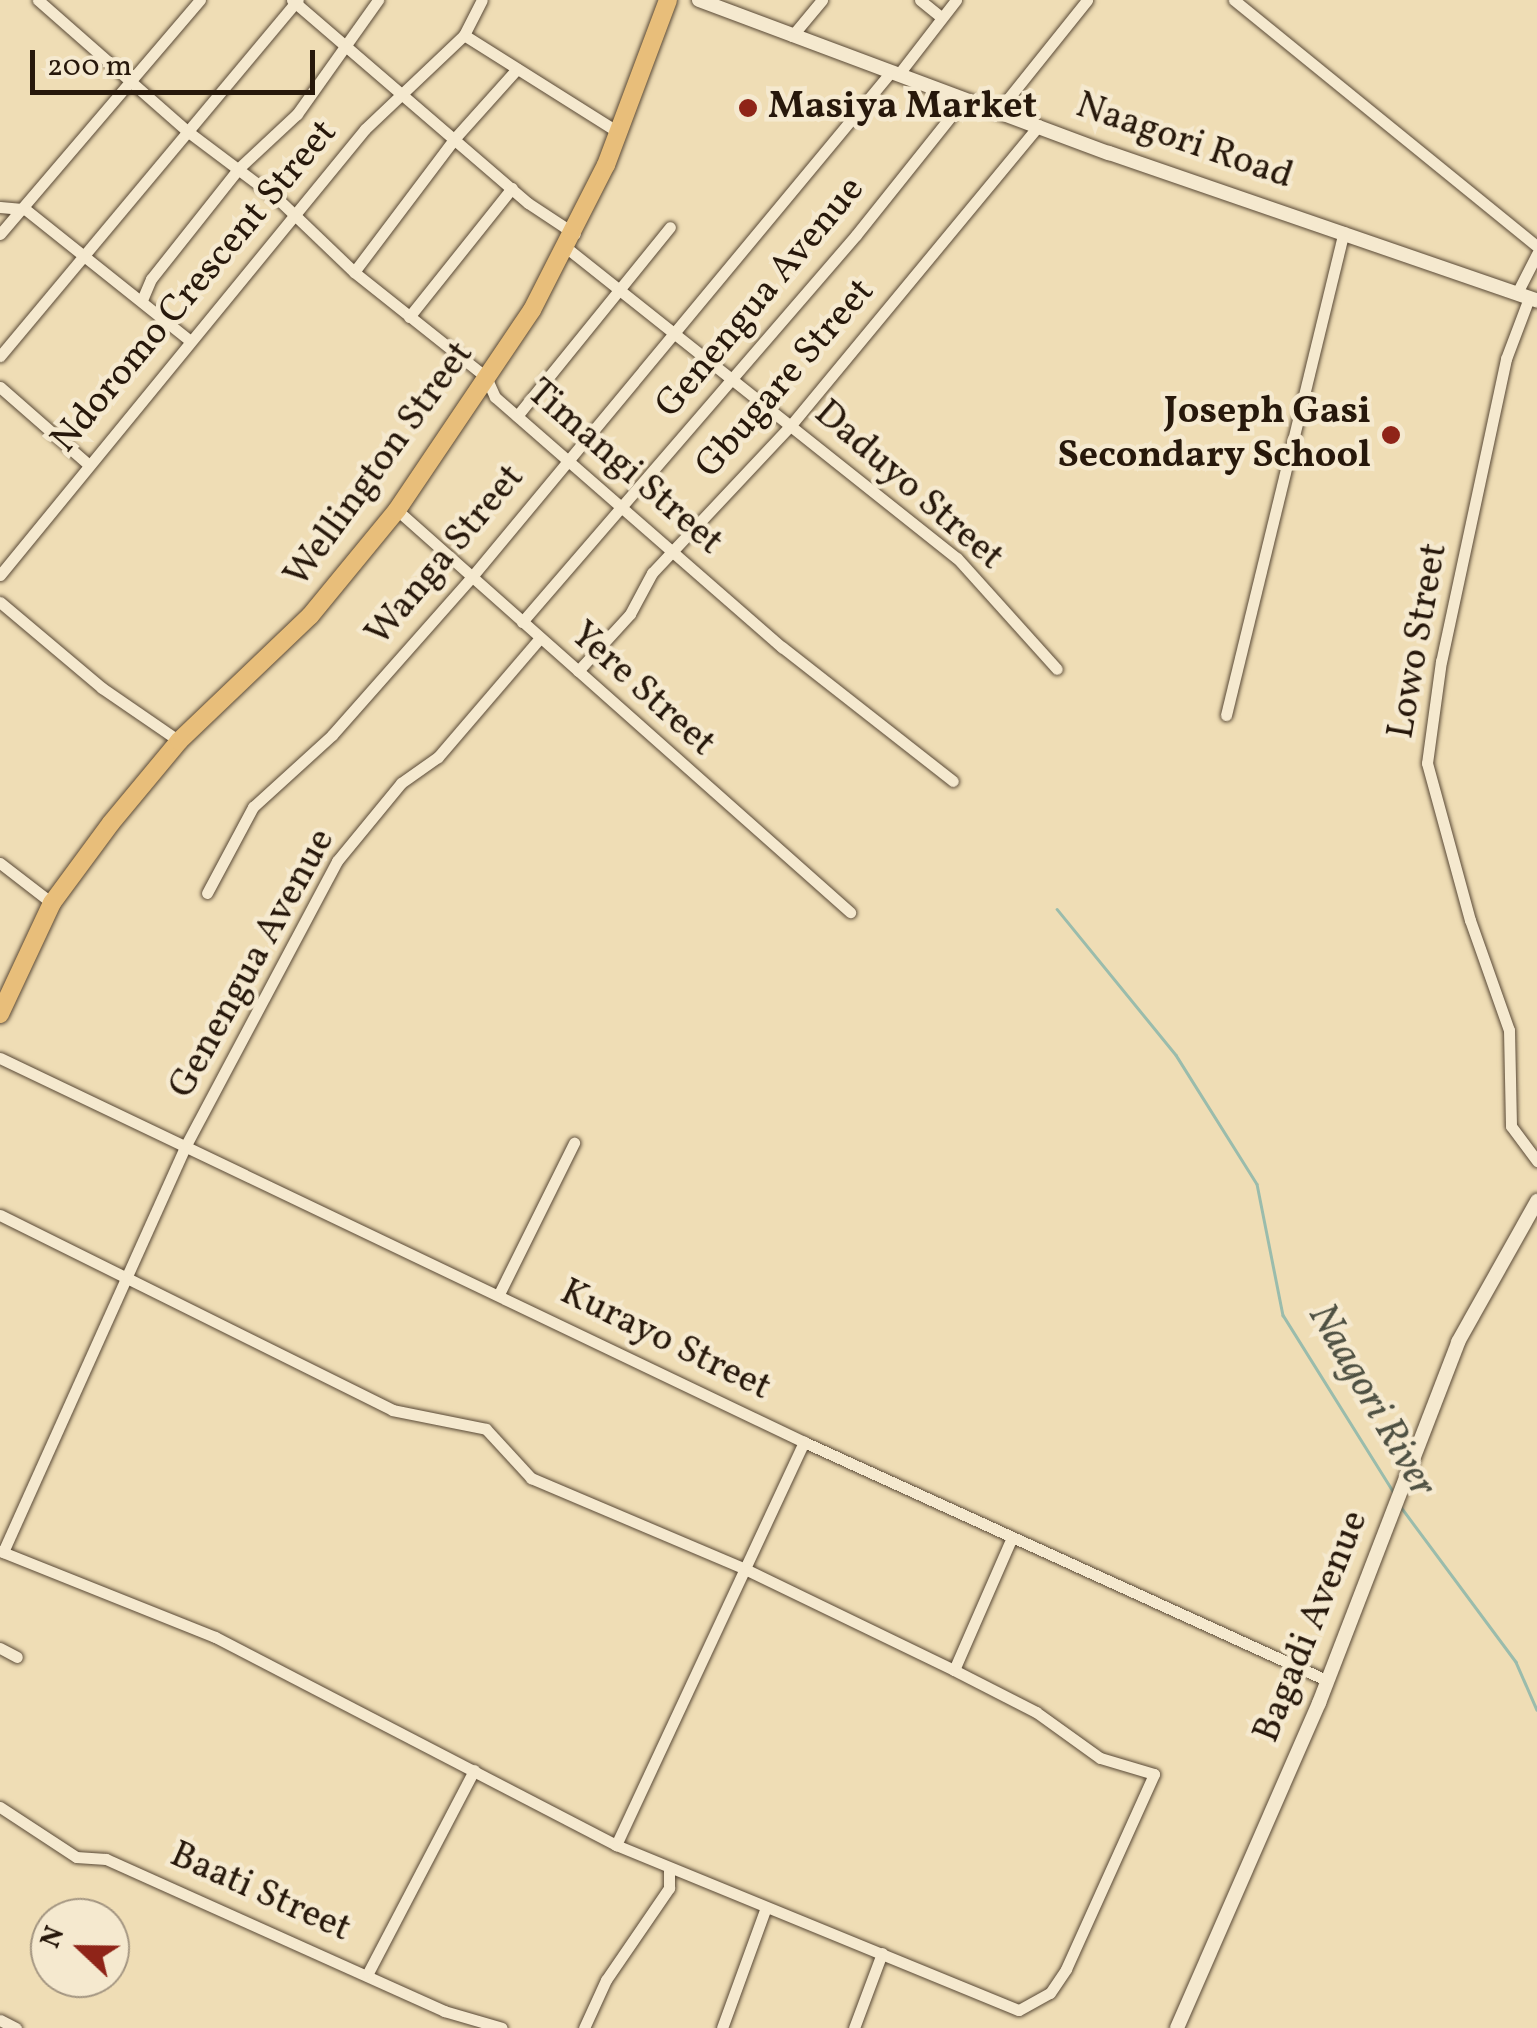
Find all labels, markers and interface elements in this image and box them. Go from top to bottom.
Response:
scale bar [35,30,320,92]
text: 200 m [47,46,132,88]
street label: Naagori Road [1070,84,1298,200]
place label: Masiya Market [768,85,1037,131]
marker: Masiya Market [737,97,759,119]
street label: Ndoromo Crescent Street [42,111,348,463]
street label: Genengua Avenue [647,168,875,428]
street label: Gbugare Street [687,270,885,488]
street label: Wellington Street [276,333,484,597]
street label: Timangi Street [517,370,731,566]
place label: Joseph Gasi Secondary School [1057,390,1371,479]
street label: Daduyo Street [804,391,1012,581]
marker: Joseph Gasi Secondary School [1380,424,1402,446]
street label: Wanga Street [357,456,535,656]
street label: Lowo Street [1379,540,1459,742]
street label: Yere Street [560,613,724,767]
street label: Genengua Avenue [160,821,346,1107]
street label: Kurayo Street [552,1270,778,1412]
water label: Naagori River [1296,1296,1446,1506]
street label: Bagadi Avenue [1245,1505,1379,1749]
street label: Baati Street [163,1833,357,1953]
north arrow [30,1898,130,1998]
text: N [32,1921,75,1954]

